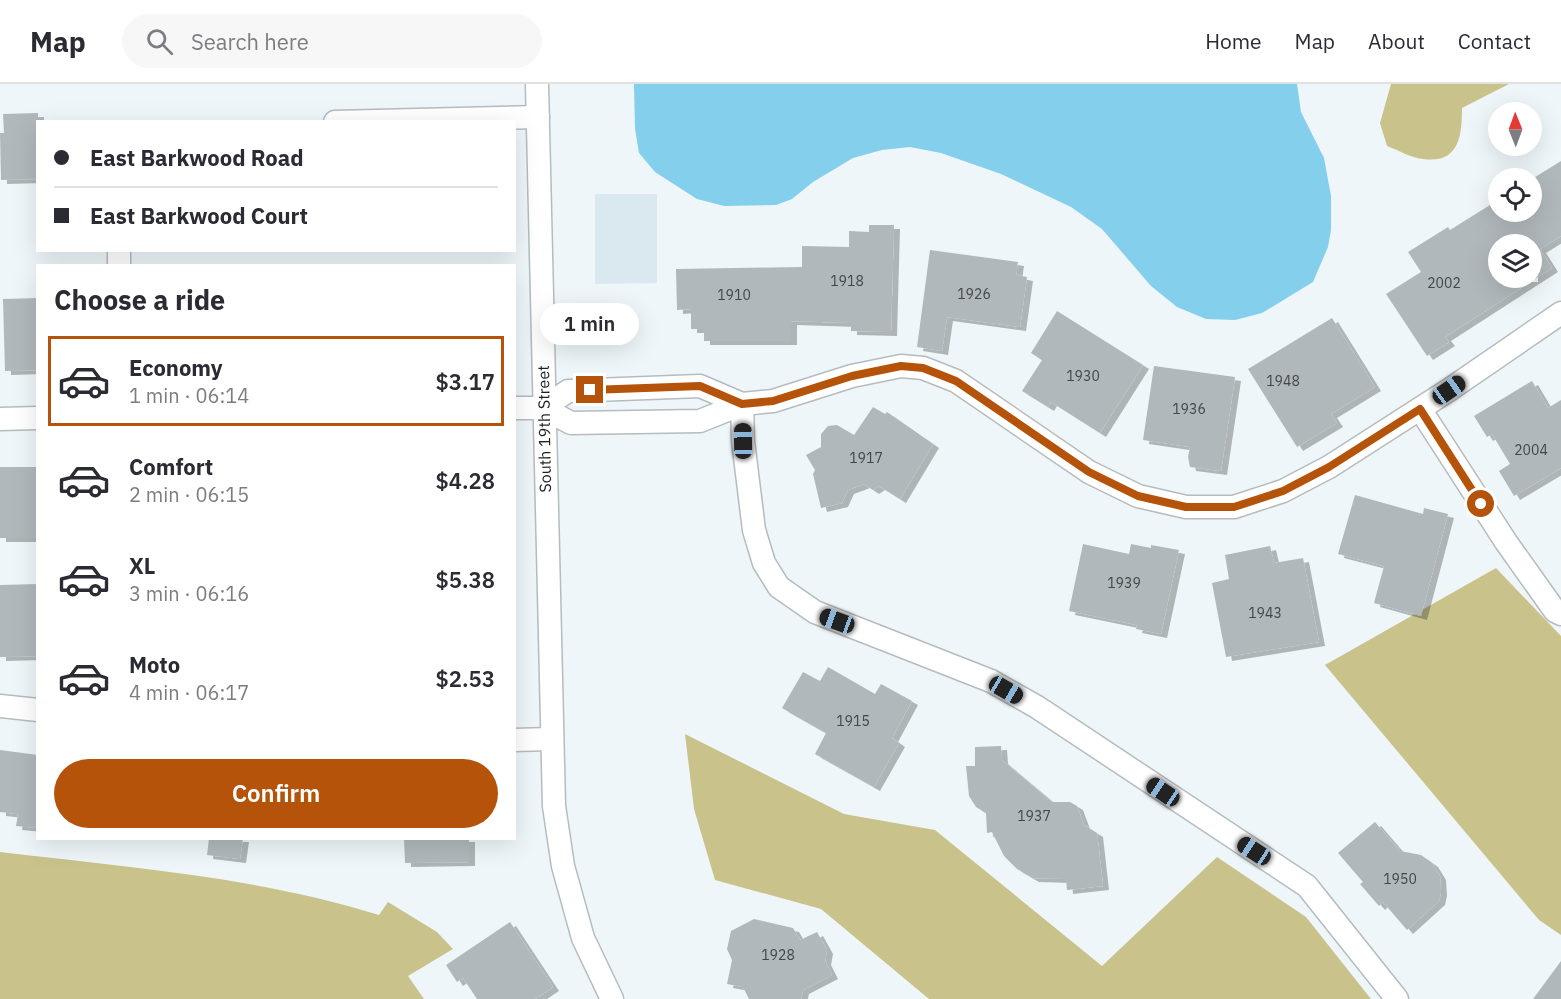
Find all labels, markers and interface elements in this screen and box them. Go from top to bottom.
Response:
search box [122,14,542,68]
text: Map [30,23,86,60]
icon: search [143,25,176,58]
text: Search here [191,27,309,56]
text: Home [1205,27,1262,55]
text: Map [1295,27,1335,55]
text: About [1368,27,1425,55]
text: Contact [1458,27,1531,55]
north arrow [1488,102,1542,156]
map controls [1488,102,1542,288]
text: East Barkwood Road [90,143,304,172]
button: locate [1488,168,1542,222]
text: East Barkwood Court [90,201,308,230]
button: layers [1488,234,1542,288]
house number: 1918 [830,272,864,290]
house number: 2002 [1427,274,1461,292]
text: Choose a ride [54,282,225,317]
house number: 1926 [957,285,991,303]
house number: 1910 [717,286,751,304]
callout: 1 min [540,303,640,345]
text: 1 min [564,310,615,337]
text: Economy [129,353,223,382]
icon: car [57,354,111,408]
street label: South 19th Street [533,365,555,493]
text: $3.17 [436,367,495,396]
house number: 1930 [1066,367,1100,385]
house number: 1948 [1266,372,1300,390]
car [1429,372,1469,408]
route end [576,376,603,403]
text: 1 min · 06:14 [129,382,249,409]
house number: 1936 [1172,400,1206,418]
car [734,423,752,459]
house number: 2004 [1514,441,1548,459]
house number: 1917 [849,449,883,467]
text: Comfort [129,452,213,481]
icon: car [57,453,111,507]
text: $4.28 [436,466,495,495]
text: 2 min · 06:15 [129,481,249,508]
route start [1467,490,1494,517]
text: XL [129,551,155,580]
icon: car [57,552,111,606]
text: $5.38 [436,565,495,594]
house number: 1939 [1107,574,1141,592]
text: 3 min · 06:16 [129,580,249,607]
house number: 1943 [1248,604,1282,622]
car [817,606,857,636]
text: Moto [129,650,180,679]
icon: car [57,651,111,705]
text: $2.53 [436,664,495,693]
car [986,673,1026,707]
text: 4 min · 06:17 [129,679,249,706]
house number: 1915 [836,712,870,730]
button: Confirm [54,759,498,828]
car [1143,774,1183,810]
house number: 1937 [1017,807,1051,825]
car [1234,834,1274,868]
house number: 1950 [1383,870,1417,888]
house number: 1928 [761,946,795,964]

